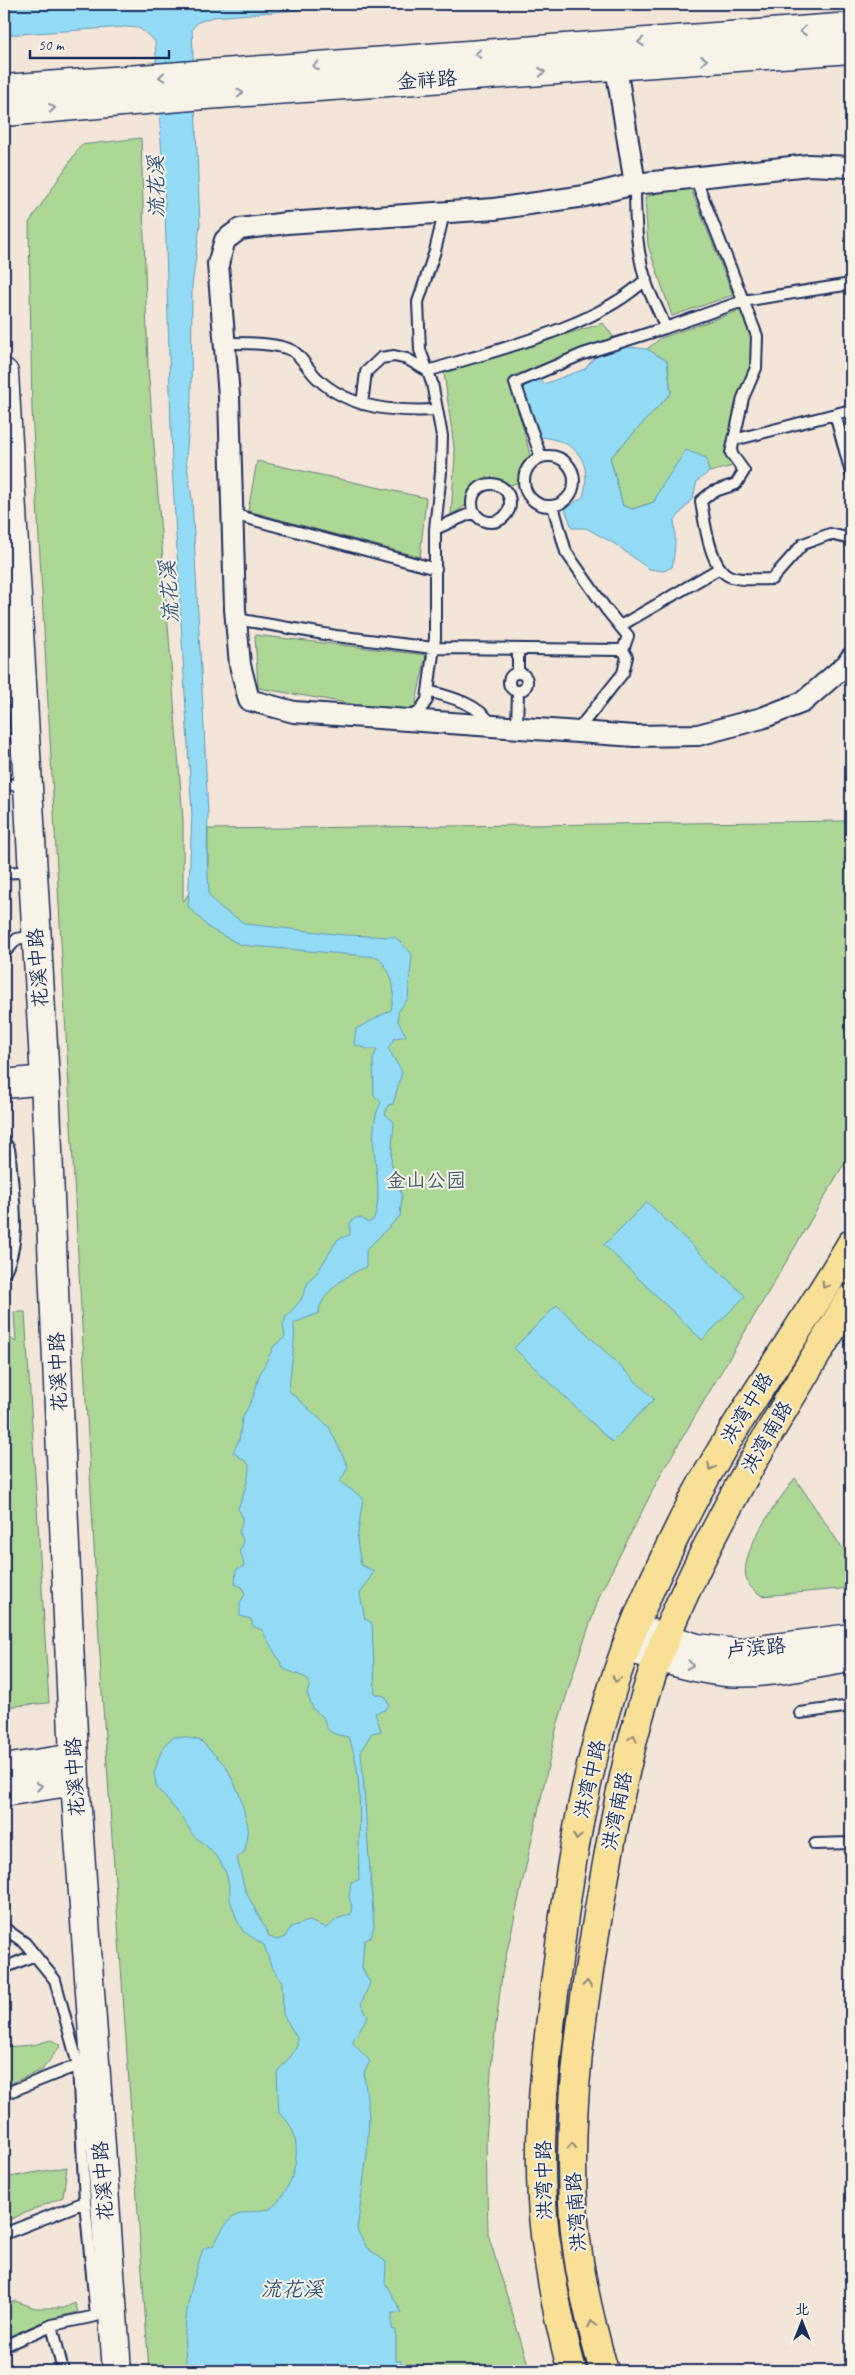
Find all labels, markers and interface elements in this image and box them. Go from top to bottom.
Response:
one-way arrow [798,25,806,36]
scale bar [30,28,169,60]
text: 50 m [38,36,65,55]
one-way arrow [636,37,644,48]
one-way arrow [474,48,482,59]
one-way arrow [700,55,708,66]
one-way arrow [312,60,320,71]
street label: 金祥路 [396,65,459,95]
one-way arrow [538,67,546,78]
one-way arrow [158,71,166,82]
one-way arrow [236,88,244,99]
one-way arrow [49,103,57,114]
water label: 流花溪 [142,154,170,219]
water label: 流花溪 [154,559,184,624]
street label: 花溪中路 [23,926,53,1009]
park label: 金山公园 [386,1168,466,1193]
one-way arrow [822,1279,831,1289]
street label: 花溪中路 [44,1331,72,1412]
street label: 洪湾中路 [715,1367,779,1449]
street label: 洪湾南路 [736,1395,799,1478]
one-way arrow [707,1462,717,1471]
street label: 卢滨路 [725,1633,788,1663]
one-way arrow [685,1660,694,1670]
one-way arrow [611,1674,621,1683]
one-way arrow [627,1734,638,1743]
street label: 花溪中路 [60,1735,90,1818]
street label: 洪湾中路 [569,1736,611,1821]
street label: 洪湾南路 [596,1768,638,1853]
one-way arrow [36,1781,44,1792]
one-way arrow [572,1832,582,1841]
one-way arrow [582,1980,592,1988]
street label: 花溪中路 [88,2139,118,2222]
street label: 洪湾中路 [531,2139,557,2220]
one-way arrow [567,2141,578,2149]
street label: 洪湾南路 [561,2170,591,2253]
water label: 流花溪 [261,2276,324,2302]
north arrow [778,2298,828,2348]
text: 北 [795,2301,809,2318]
one-way arrow [587,2320,598,2328]

